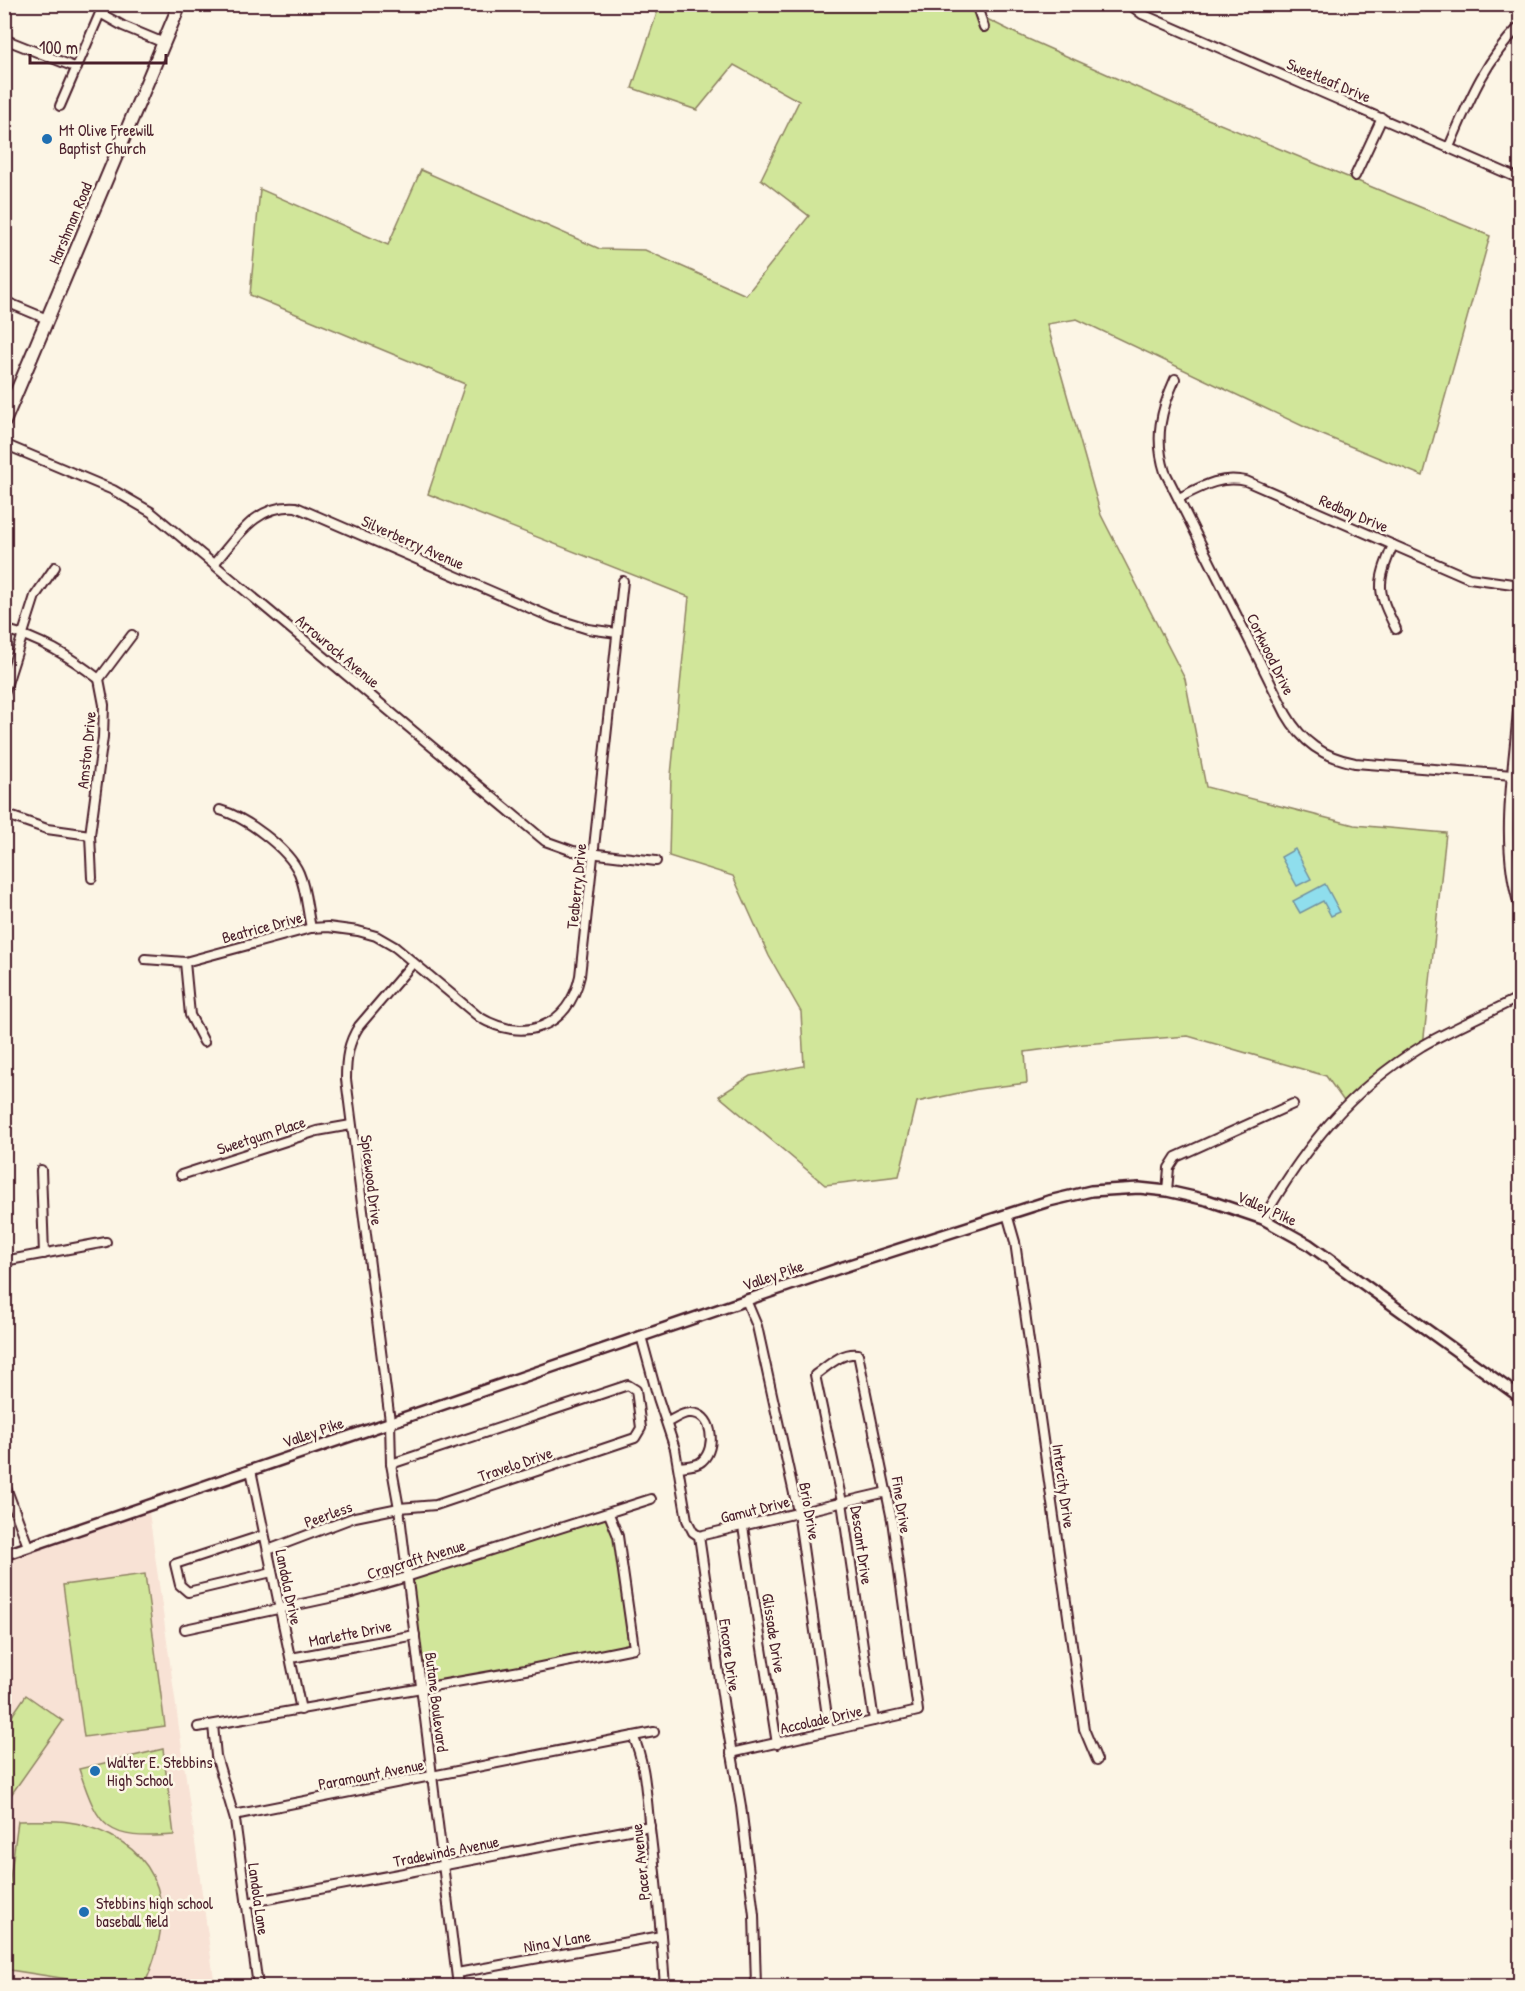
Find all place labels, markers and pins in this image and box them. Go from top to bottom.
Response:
place label: Mt Olive Freewill Baptist Church [59,119,154,159]
marker: Mt Olive Freewill Baptist Church [40,132,54,146]
place label: Walter E. Stebbins High School [107,1751,213,1791]
marker: Walter E. Stebbins High School [88,1764,102,1778]
place label: Stebbins high school baseball field [96,1892,214,1932]
marker: Stebbins high school baseball field [77,1905,91,1919]

